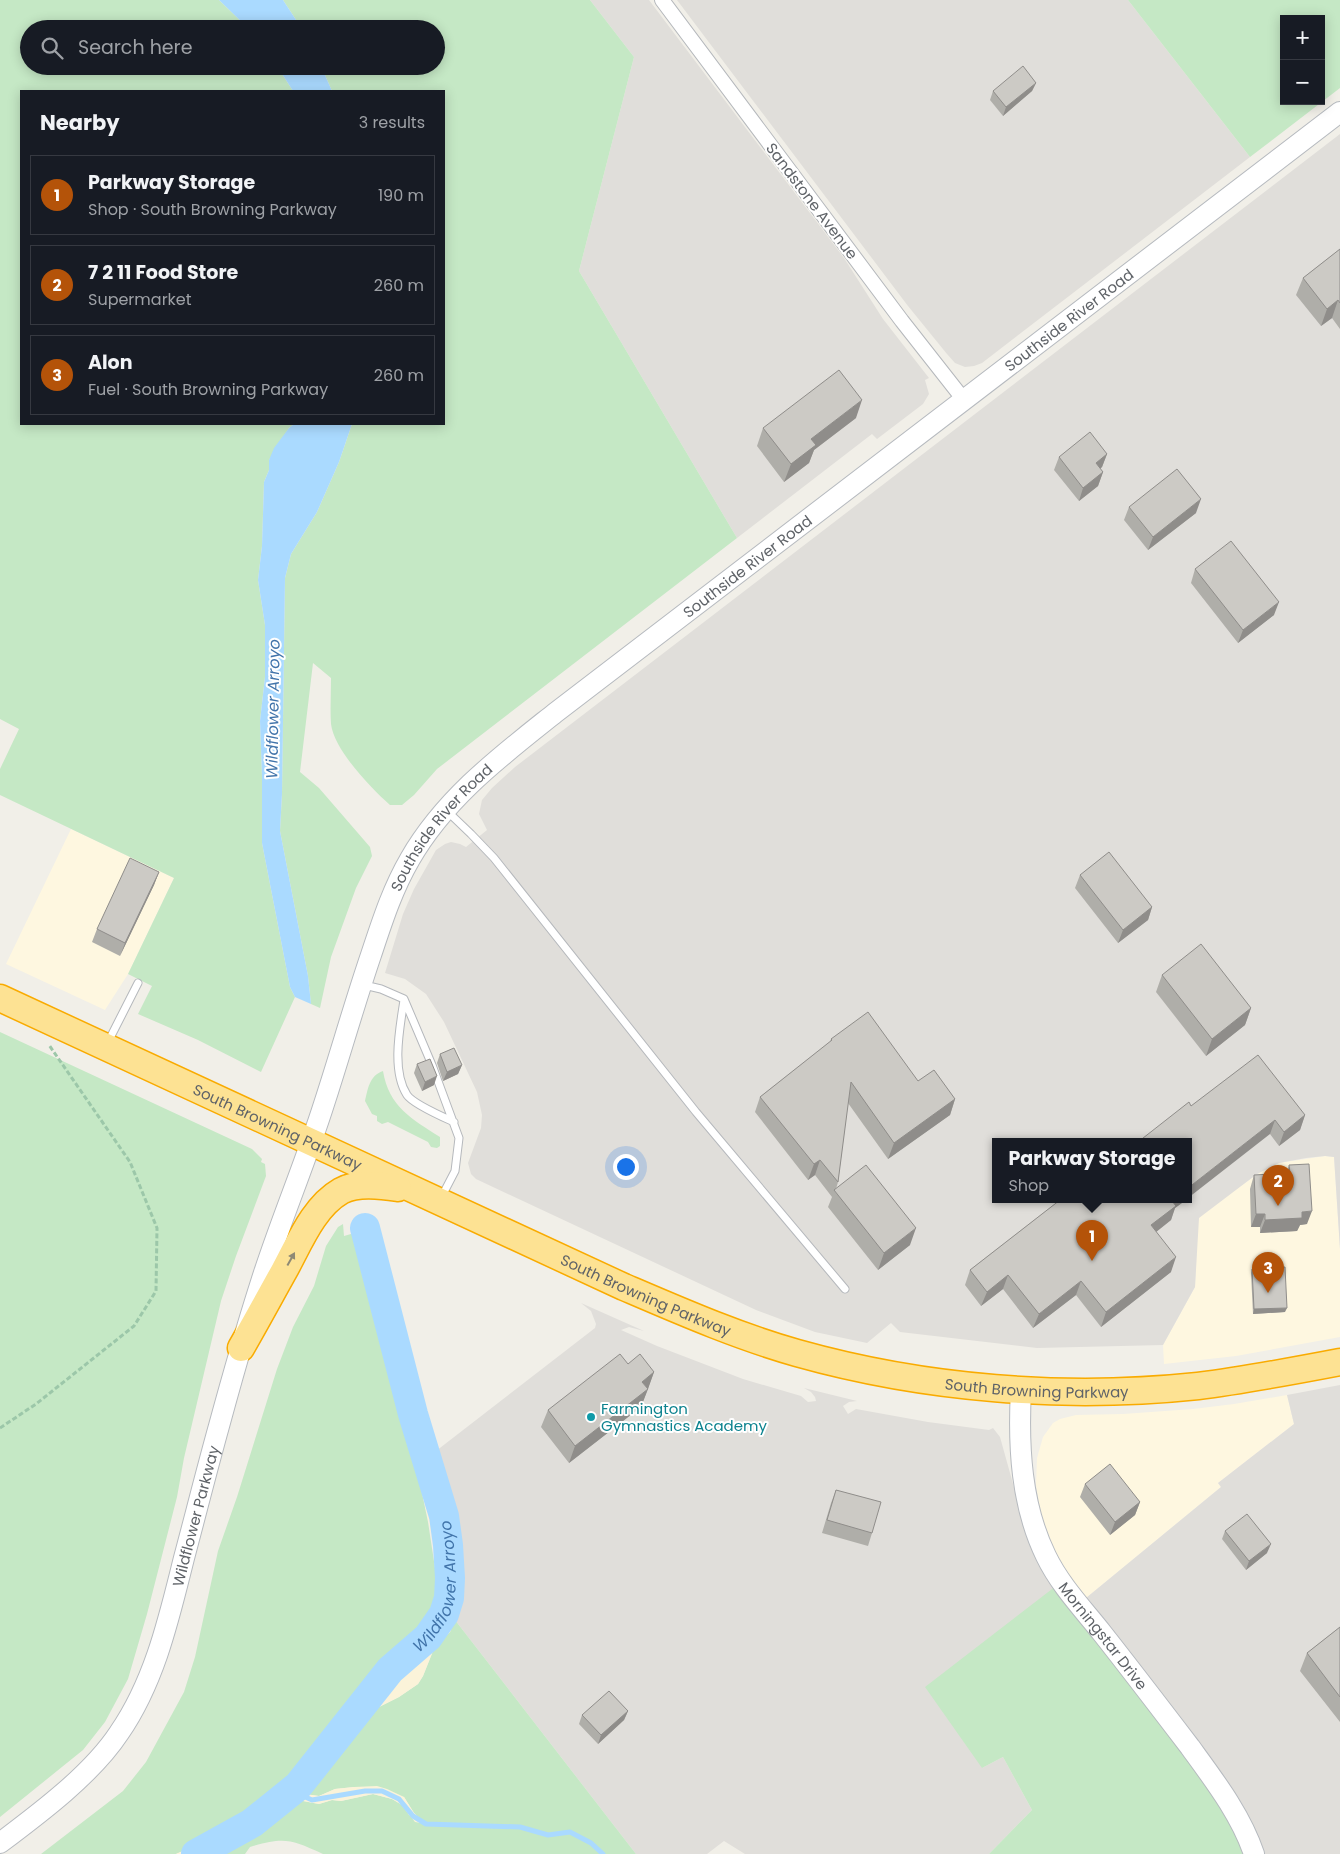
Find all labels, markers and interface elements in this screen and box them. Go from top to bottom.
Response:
map controls [1280,15,1325,105]
button: + [1280,15,1325,60]
search box [20,20,445,75]
icon: search [38,34,66,62]
text: Search here [78,34,192,61]
button: − [1280,60,1325,105]
text: Nearby [40,108,120,137]
text: 3 results [359,111,425,134]
street label: Sandstone Avenue [761,138,863,264]
text: Parkway Storage [88,169,255,196]
text: 1 [54,184,60,207]
text: 190 m [378,184,424,207]
text: Shop · South Browning Parkway [88,198,337,221]
text: 7 2 11 Food Store [88,259,238,286]
street label: Southside River Road [1000,264,1137,376]
text: 2 [52,274,62,297]
text: 260 m [374,274,424,297]
text: Supermarket [88,288,192,311]
text: Alon [88,349,133,376]
text: 3 [52,364,62,387]
text: 260 m [374,364,424,387]
text: Fuel · South Browning Parkway [88,378,328,401]
street label: Southside River Road [678,510,816,622]
water label: Wildflower Arroyo [260,639,286,779]
street label: Southside River Road [385,759,497,894]
street label: South Browning Parkway [190,1078,366,1175]
popup [992,1138,1192,1203]
text: Parkway Storage [1008,1145,1176,1172]
your location [613,1154,639,1180]
pin: 2 [1262,1165,1294,1206]
text: Shop [1008,1174,1049,1197]
pin: 1 [1076,1220,1108,1261]
street label: South Browning Parkway [557,1249,735,1341]
one-way arrow [286,1252,295,1266]
pin: 3 [1252,1252,1284,1293]
street label: South Browning Parkway [944,1373,1130,1402]
place label: Farmington Gymnastics Academy [601,1398,767,1436]
marker: Farmington Gymnastics Academy [585,1411,597,1423]
street label: Wildflower Parkway [167,1443,224,1589]
water label: Wildflower Arroyo [407,1519,462,1657]
street label: Morningstar Drive [1054,1577,1153,1694]

